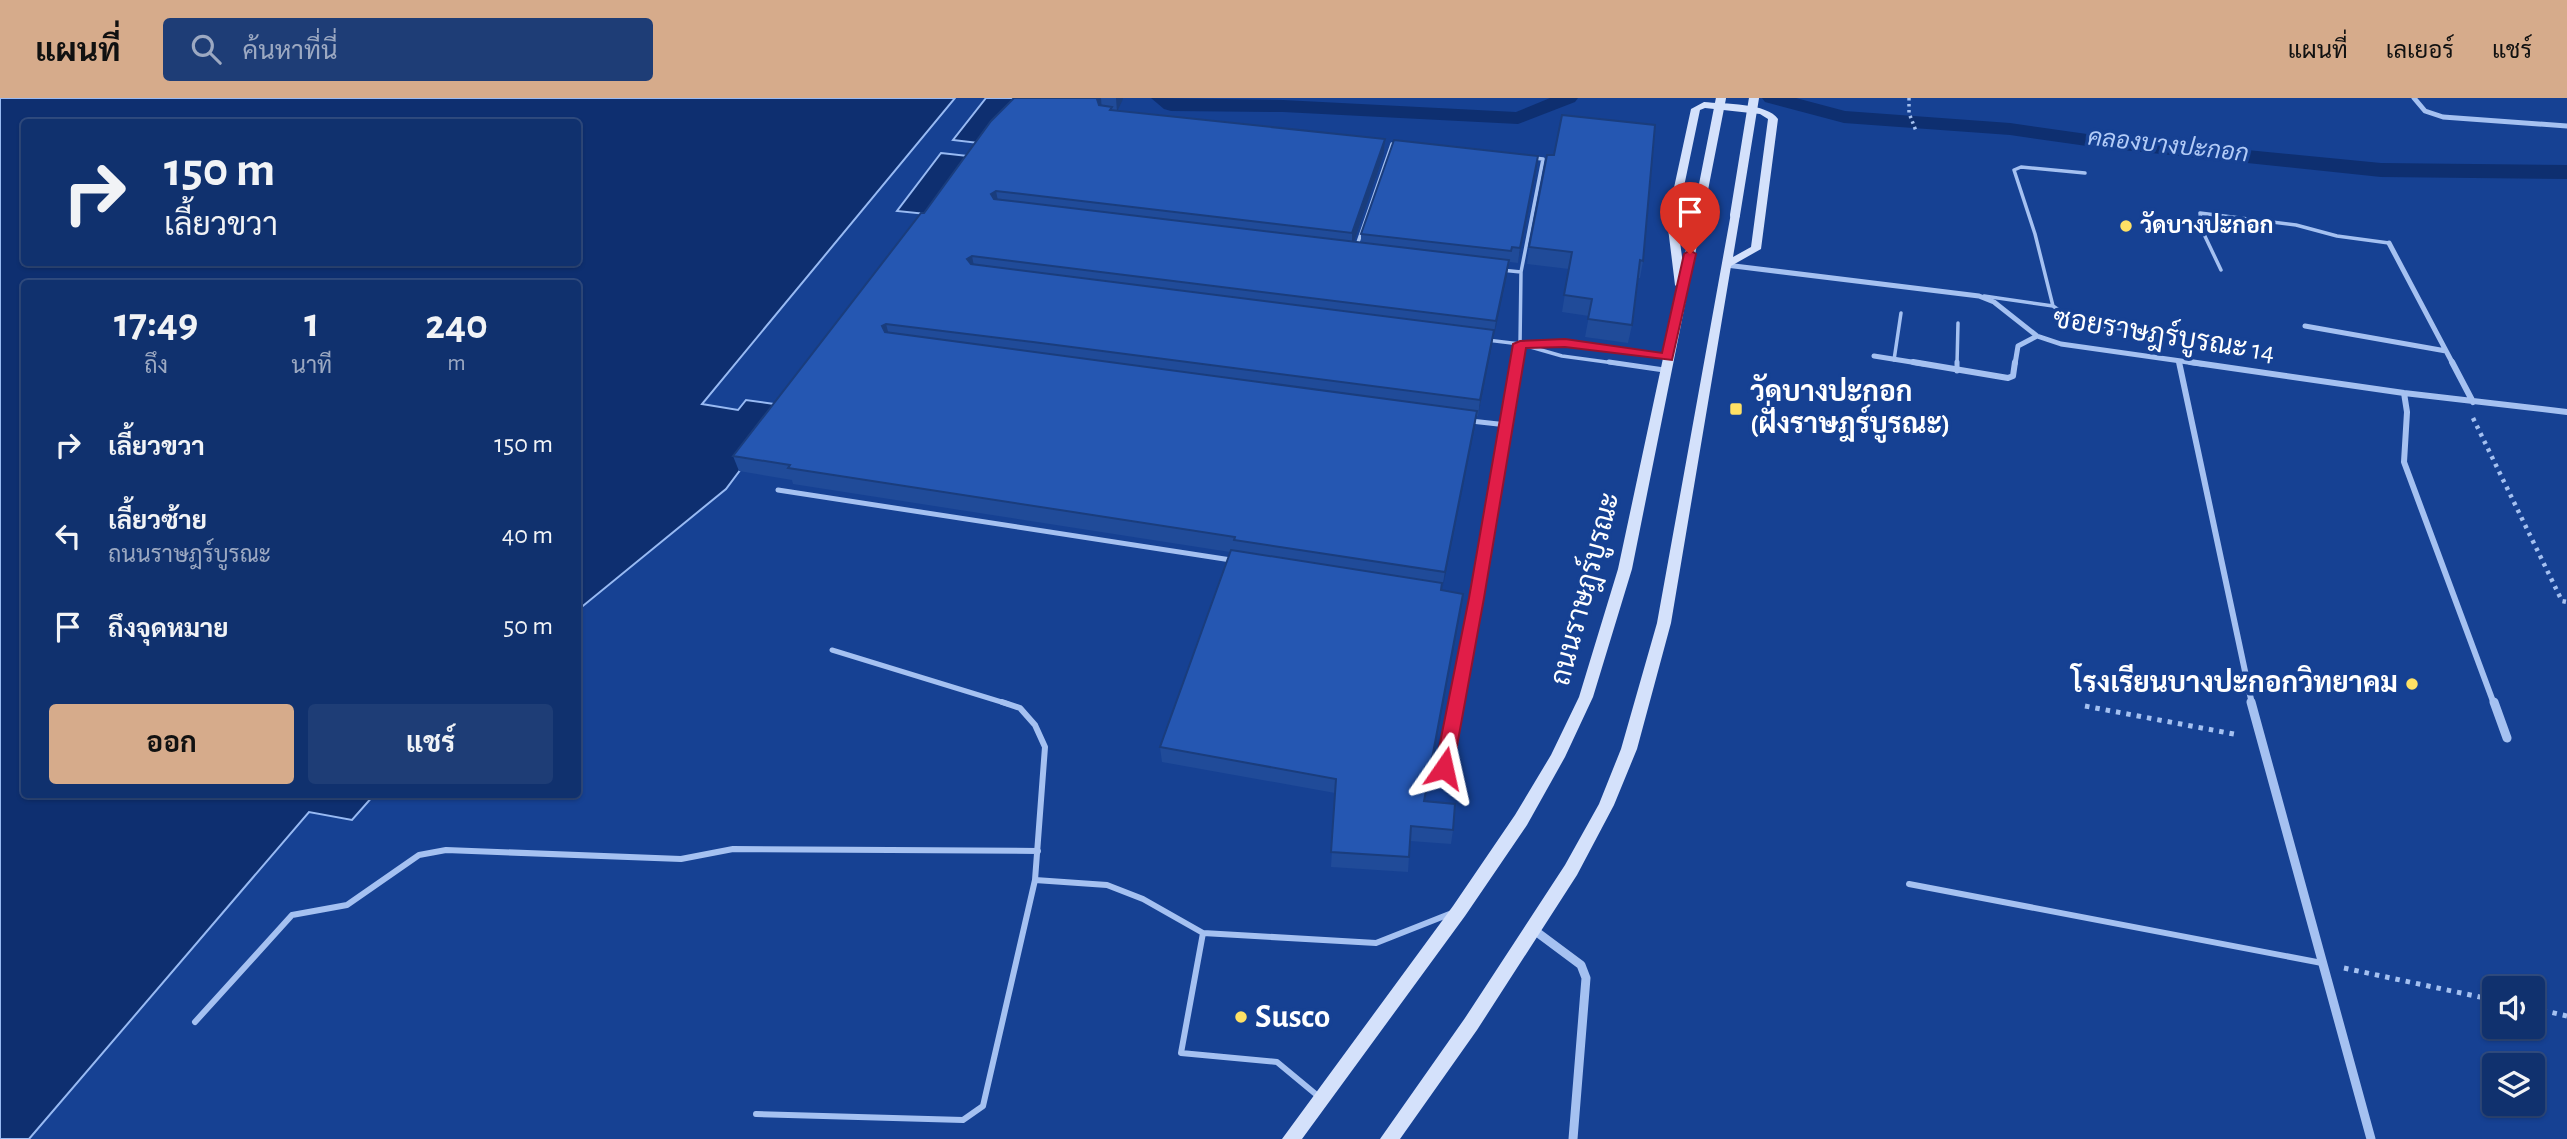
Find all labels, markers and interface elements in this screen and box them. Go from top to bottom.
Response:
search box [163,18,653,81]
icon: search [187,30,225,68]
text: แผนที่ [35,35,121,68]
text: ค้นหาที่นี่ [243,38,338,64]
text: แผนที่ [2288,39,2348,63]
text: เลเยอร์ [2386,39,2454,63]
text: แชร์ [2492,39,2532,63]
water label: คลองบางปะกอก [2086,126,2250,166]
text: 150 m [164,146,275,195]
icon: right [49,147,140,238]
pin [1660,182,1720,254]
icon: arrive [1671,193,1709,231]
text: เลี้ยวขวา [164,209,278,241]
place label: วัดบางปะกอก [2140,210,2274,238]
marker: วัดบางปะกอก [2118,218,2134,234]
street label: ซอยราษฎร์บูรณะ 14 [2051,298,2278,371]
text: 17:49 [114,302,198,344]
text: 1 [304,302,319,344]
text: 240 [425,304,488,346]
text: m [447,352,466,375]
text: ถึง [144,355,168,378]
text: นาที [291,355,332,378]
place label: วัดบางปะกอก (ฝั่งราษฎร์บูรณะ) [1750,373,1950,443]
marker: วัดบางปะกอก (ฝั่งราษฎร์บูรณะ) [1728,401,1744,417]
icon: right [49,426,87,464]
text: 150 m [494,431,553,457]
text: เลี้ยวขวา [108,434,205,460]
street label: ถนนราษฎร์บูรณะ [1540,488,1629,690]
text: เลี้ยวซ้าย [108,508,207,534]
icon: left [49,517,87,555]
text: 40 m [502,522,553,548]
text: ถนนราษฎร์บูรณะ [108,544,271,567]
icon: arrive [49,608,87,646]
text: 50 m [503,613,553,639]
text: ถึงจุดหมาย [108,616,229,642]
place label: โรงเรียนบางปะกอกวิทยาคม [2069,663,2398,698]
marker: โรงเรียนบางปะกอกวิทยาคม [2404,676,2420,692]
button: ออก [49,704,294,784]
button: แชร์ [308,704,553,784]
position arrow [1407,731,1481,805]
map controls [2482,976,2545,1116]
button: sound [2482,976,2545,1039]
place label: Susco [1255,1001,1330,1034]
marker: Susco [1233,1009,1249,1025]
button: layers [2482,1053,2545,1116]

